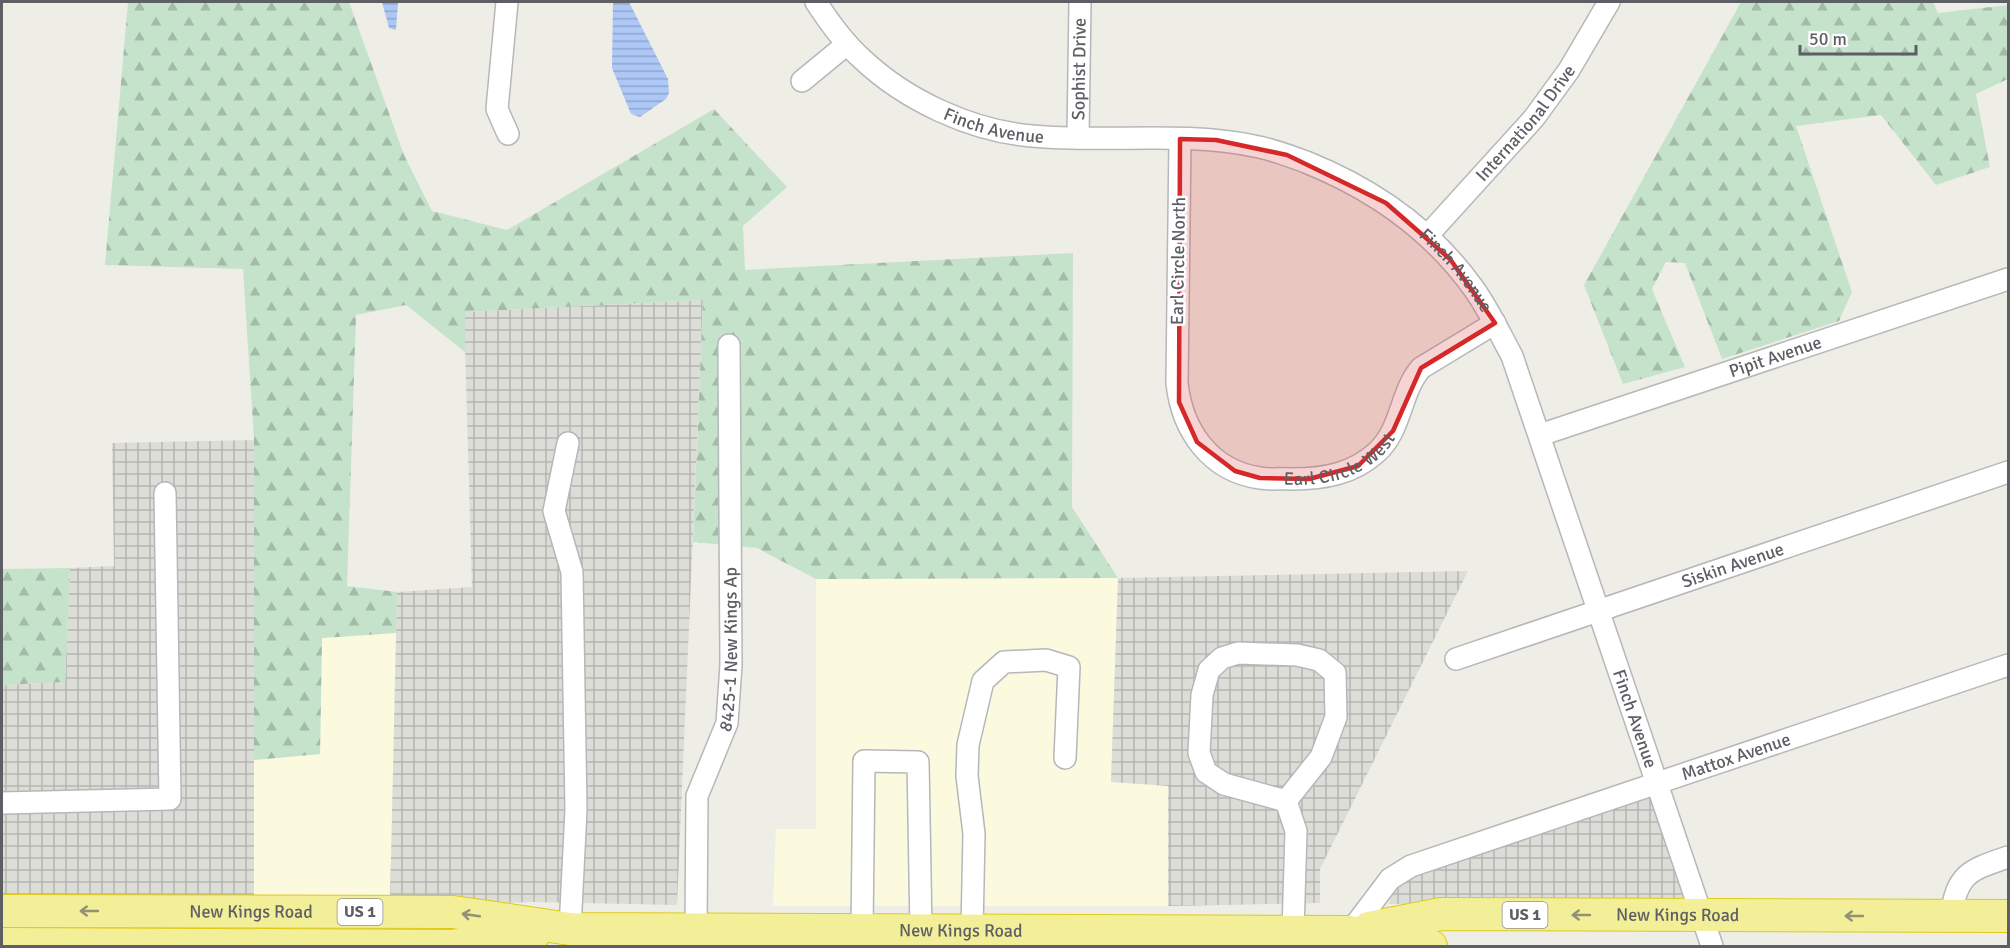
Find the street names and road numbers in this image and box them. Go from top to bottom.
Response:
street label: Sophist Drive [1067,18,1091,120]
street label: International Drive [1471,60,1580,186]
street label: Finch Avenue [940,103,1045,148]
street label: Earl Circle North [1166,197,1190,325]
street label: Finch Avenue [1415,224,1497,316]
street label: Pipit Avenue [1726,331,1824,382]
street label: Earl Circle West [1283,429,1400,490]
street label: Siskin Avenue [1678,538,1787,593]
street label: 8425-1 New Kings Ap [714,567,742,735]
street label: Finch Avenue [1608,667,1662,771]
street label: Mattox Avenue [1679,728,1793,785]
road number: US 1 [338,899,382,925]
street label: New Kings Road [189,900,313,923]
road number: US 1 [1502,902,1547,928]
street label: New Kings Road [1616,904,1739,926]
street label: New Kings Road [899,919,1023,942]

